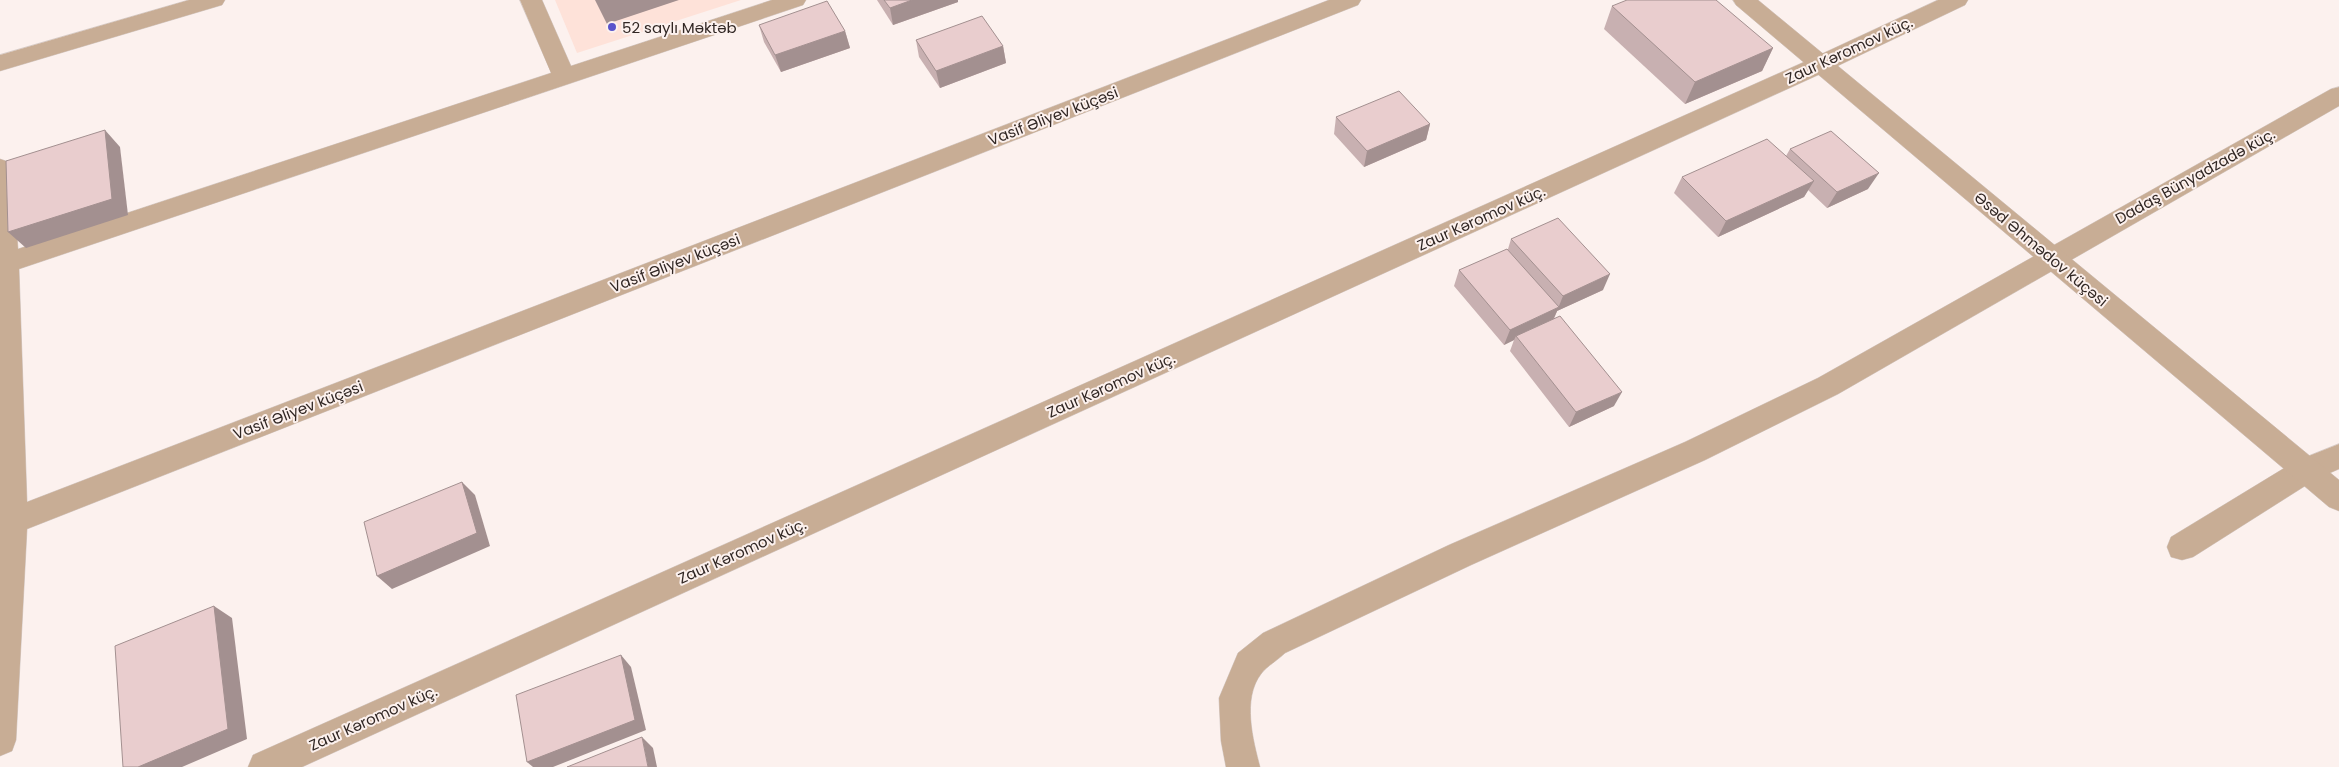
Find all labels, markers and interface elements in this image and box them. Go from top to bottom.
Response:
street label: Zaur Kəromov küç. [1782,11,1916,89]
place label: 52 saylı Məktəb [622,17,737,38]
marker: 52 saylı Məktəb [606,21,618,33]
street label: Vasif Əliyev küçəsi [985,82,1121,150]
street label: Dadaş Bünyadzadə küç. [2111,123,2279,229]
street label: Zaur Kəromov küç. [1414,180,1548,256]
street label: Əsəd Əhmədov küçəsi [1970,187,2112,311]
street label: Vasif Əliyev küçəsi [607,229,743,297]
street label: Zaur Kəromov küç. [1044,347,1178,423]
street label: Vasif Əliyev küçəsi [230,376,366,444]
street label: Zaur Kəromov küç. [675,513,809,589]
street label: Zaur Kəromov küç. [306,680,440,756]

